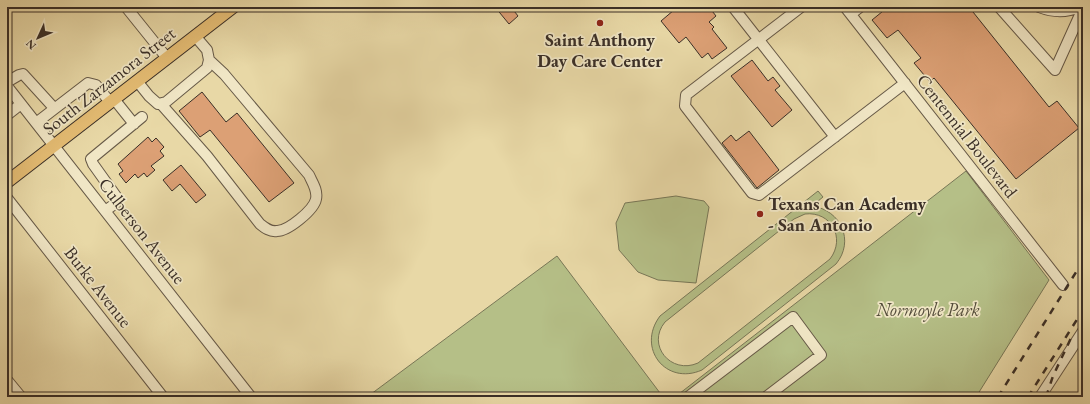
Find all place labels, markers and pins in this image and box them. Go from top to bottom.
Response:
marker: Saint Anthony Day Care Center [595,18,605,28]
place label: Saint Anthony Day Care Center [537,28,663,72]
place label: Texans Can Academy - San Antonio [768,192,927,236]
marker: Texans Can Academy - San Antonio [755,209,765,219]

